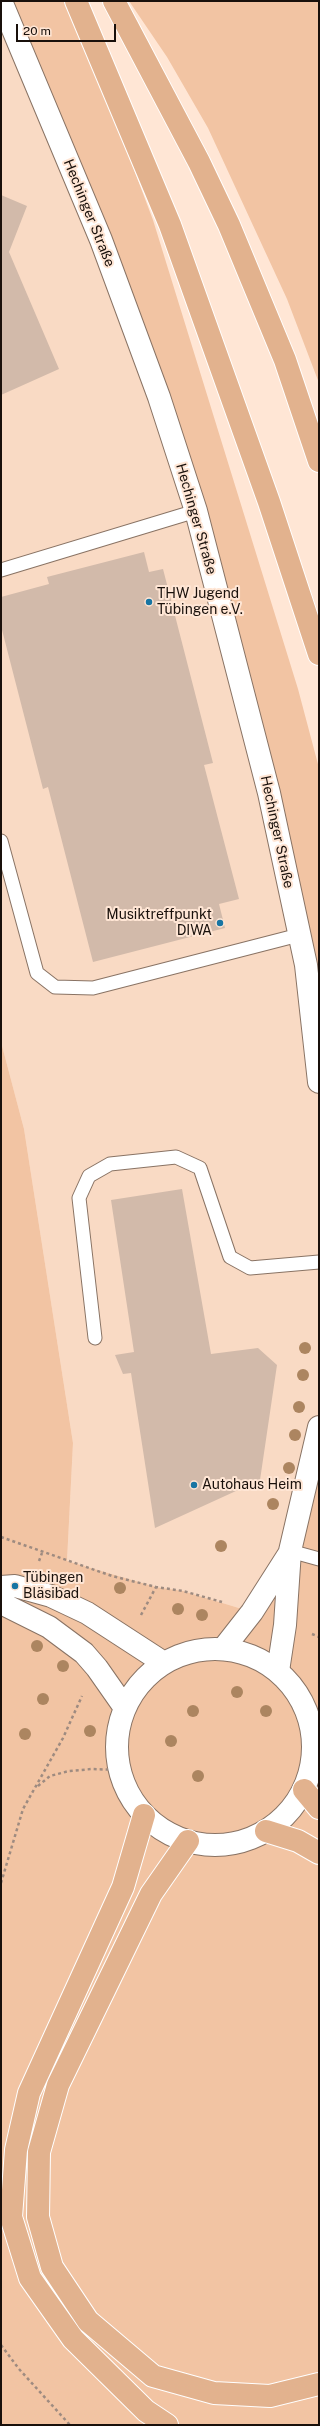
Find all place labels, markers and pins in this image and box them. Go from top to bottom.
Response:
place label: THW Jugend Tübingen e.V. [157,586,243,618]
marker: THW Jugend Tübingen e.V. [144,597,154,607]
place label: Musiktreffpunkt DIWA [106,907,212,940]
marker: Musiktreffpunkt DIWA [215,918,225,928]
place label: Autohaus Heim [202,1477,302,1493]
marker: Autohaus Heim [189,1480,199,1490]
place label: Tübingen Bläsibad [23,1570,83,1602]
marker: Tübingen Bläsibad [10,1581,20,1591]

